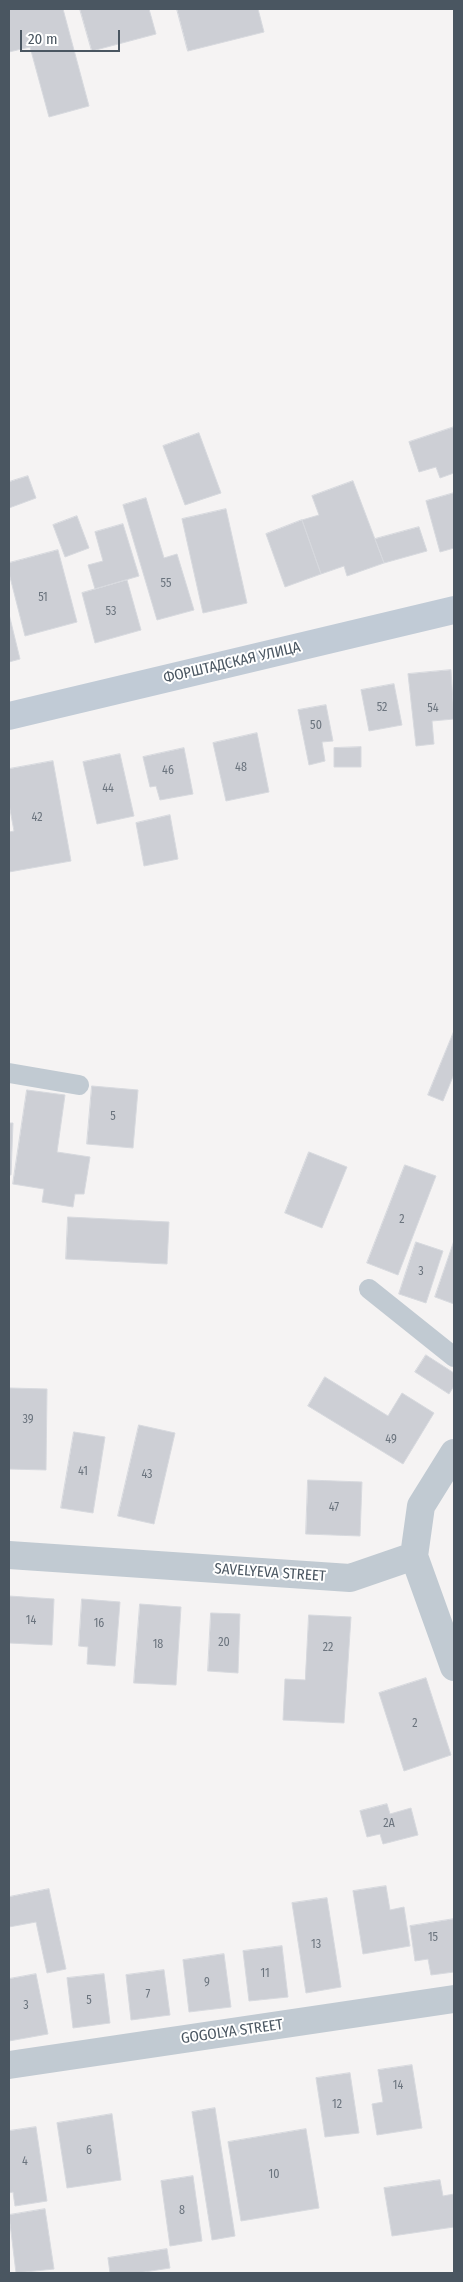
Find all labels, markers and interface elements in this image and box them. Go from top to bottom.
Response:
scale bar [22,20,122,52]
text: 20 m [28,30,58,48]
house number: 55 [161,577,171,591]
house number: 51 [38,591,48,605]
house number: 53 [106,605,116,619]
street label: ФОРШТАДСКАЯ УЛИЦА [162,638,302,688]
house number: 52 [377,701,387,715]
house number: 54 [427,702,439,716]
house number: 50 [310,719,322,733]
house number: 48 [235,761,247,775]
house number: 46 [162,764,174,778]
house number: 44 [102,782,114,796]
house number: 42 [32,811,42,825]
house number: 5 [110,1110,116,1124]
house number: 2 [399,1213,405,1227]
house number: 3 [418,1265,424,1279]
house number: 39 [22,1413,34,1427]
house number: 49 [385,1433,397,1447]
house number: 41 [78,1465,88,1479]
house number: 43 [141,1468,153,1482]
house number: 47 [329,1501,339,1515]
street label: SAVELYEVA STREET [214,1560,326,1586]
house number: 14 [26,1614,36,1628]
house number: 16 [94,1617,104,1631]
house number: 20 [218,1636,230,1650]
house number: 18 [153,1638,163,1652]
house number: 22 [323,1641,333,1655]
house number: 2 [412,1717,418,1731]
house number: 2А [383,1817,395,1831]
house number: 15 [428,1931,438,1945]
house number: 13 [311,1938,321,1952]
house number: 11 [260,1967,270,1981]
house number: 9 [204,1976,210,1990]
house number: 7 [146,1988,150,2002]
house number: 5 [86,1994,92,2008]
house number: 3 [23,1999,29,2013]
street label: GOGOLYA STREET [180,2016,284,2048]
house number: 14 [393,2079,403,2093]
house number: 12 [332,2098,342,2112]
house number: 6 [86,2144,92,2158]
house number: 4 [22,2155,28,2169]
house number: 10 [269,2168,279,2182]
house number: 8 [179,2204,185,2218]

